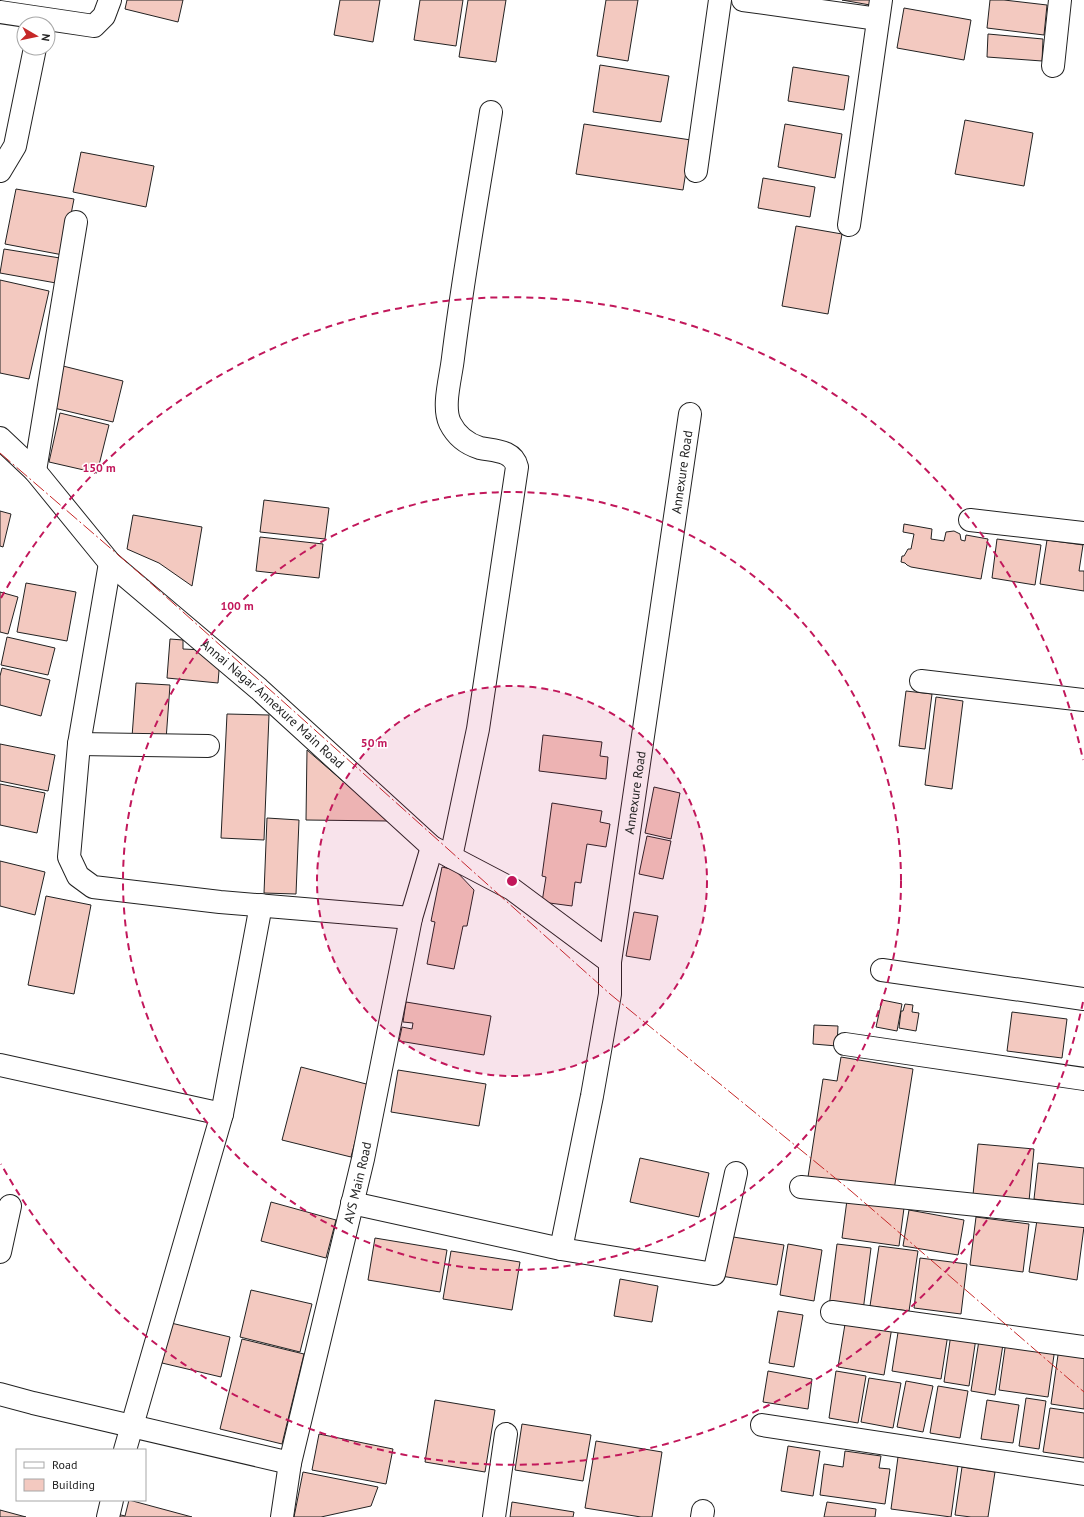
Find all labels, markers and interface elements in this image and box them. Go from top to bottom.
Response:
north arrow [16,16,56,56]
text: N [38,33,53,42]
street label: Annexure Road [668,429,697,515]
text: 150 m [82,460,116,475]
text: 100 m [220,598,254,613]
street label: Annai Nagar Annexure Main Road [197,636,348,772]
text: 50 m [361,735,387,750]
street label: Annexure Road [621,750,650,835]
centre of rings [505,874,519,888]
street label: AVS Main Road [340,1140,375,1225]
legend [16,1449,146,1501]
text: Road [52,1457,77,1472]
text: Building [52,1477,95,1492]

